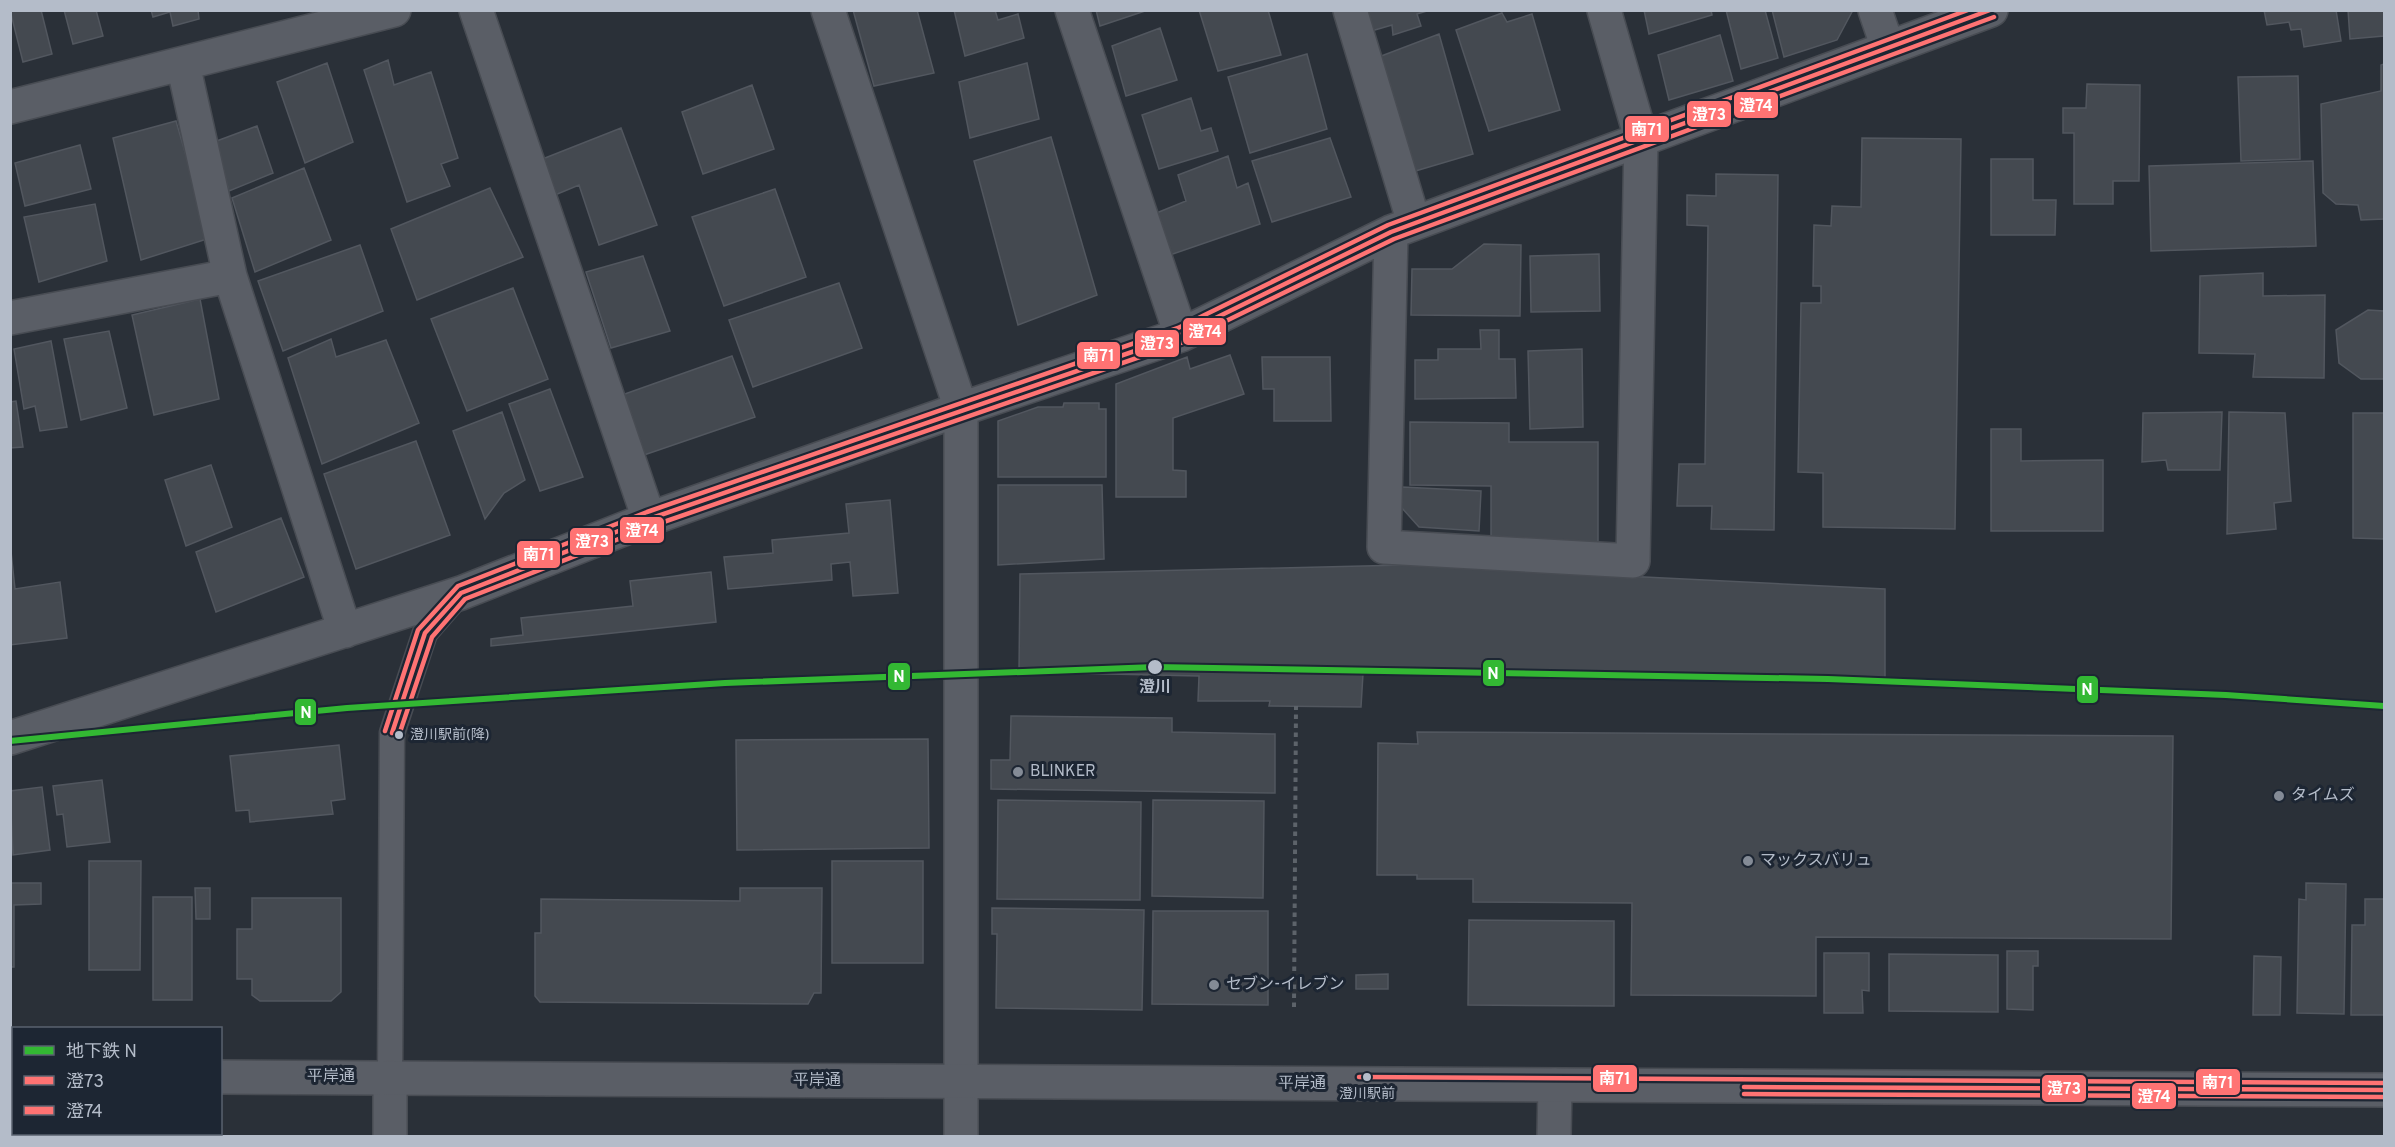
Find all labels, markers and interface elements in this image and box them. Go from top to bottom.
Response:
line badge: 澄74 [1733,91,1779,119]
text: 澄74 [1739,97,1773,117]
line badge: 澄73 [1686,100,1732,128]
text: 澄73 [1692,106,1726,126]
line badge: 南71 [1624,115,1670,143]
text: 南71 [1631,121,1663,141]
line badge: 澄74 [1182,317,1227,346]
text: 澄74 [1188,323,1222,343]
line badge: 澄73 [1134,329,1180,358]
text: 澄73 [1140,335,1174,355]
line badge: 南71 [1076,341,1121,370]
text: 南71 [1083,347,1115,367]
line badge: 澄74 [619,516,665,544]
text: 澄74 [625,522,659,542]
line badge: 澄73 [569,527,614,556]
text: 澄73 [575,533,609,553]
line badge: 南71 [516,540,561,569]
text: 南71 [523,546,555,566]
marker: 澄川 [1146,658,1164,676]
line badge: N [1482,659,1505,687]
line badge: N [887,662,911,691]
text: N [1487,665,1499,685]
text: N [893,668,905,688]
line badge: N [2076,675,2099,704]
place label: 澄川 [1139,678,1171,698]
text: N [2081,681,2093,701]
line badge: N [294,698,317,726]
text: N [300,704,312,724]
place label: 澄川駅前(降) [410,726,490,744]
marker: 澄川駅前(降) [393,729,405,741]
place label: BLINKER [1030,762,1096,782]
marker: BLINKER [1011,765,1025,779]
place label: タイムズ [2291,786,2355,806]
marker: タイムズ [2272,789,2286,803]
place label: マックスバリュ [1760,851,1872,871]
marker: マックスバリュ [1741,854,1755,868]
place label: セブン-イレブン [1226,975,1344,995]
marker: セブン-イレブン [1207,978,1221,992]
legend [12,1027,222,1135]
text: 地下鉄 N [66,1041,137,1064]
line badge: 南71 [1592,1064,1638,1093]
street label: 平岸通 [307,1067,355,1087]
line badge: 南71 [2195,1068,2241,1096]
text: 南71 [1599,1070,1631,1090]
text: 澄73 [66,1071,104,1094]
street label: 平岸通 [793,1071,841,1091]
marker: 澄川駅前 [1361,1071,1373,1083]
street label: 平岸通 [1278,1074,1326,1094]
line badge: 澄73 [2041,1074,2087,1103]
text: 南71 [2202,1074,2234,1094]
text: 澄73 [2047,1080,2081,1100]
line badge: 澄74 [2131,1082,2177,1110]
place label: 澄川駅前 [1339,1085,1395,1103]
text: 澄74 [2137,1088,2171,1108]
text: 澄74 [66,1101,103,1124]

